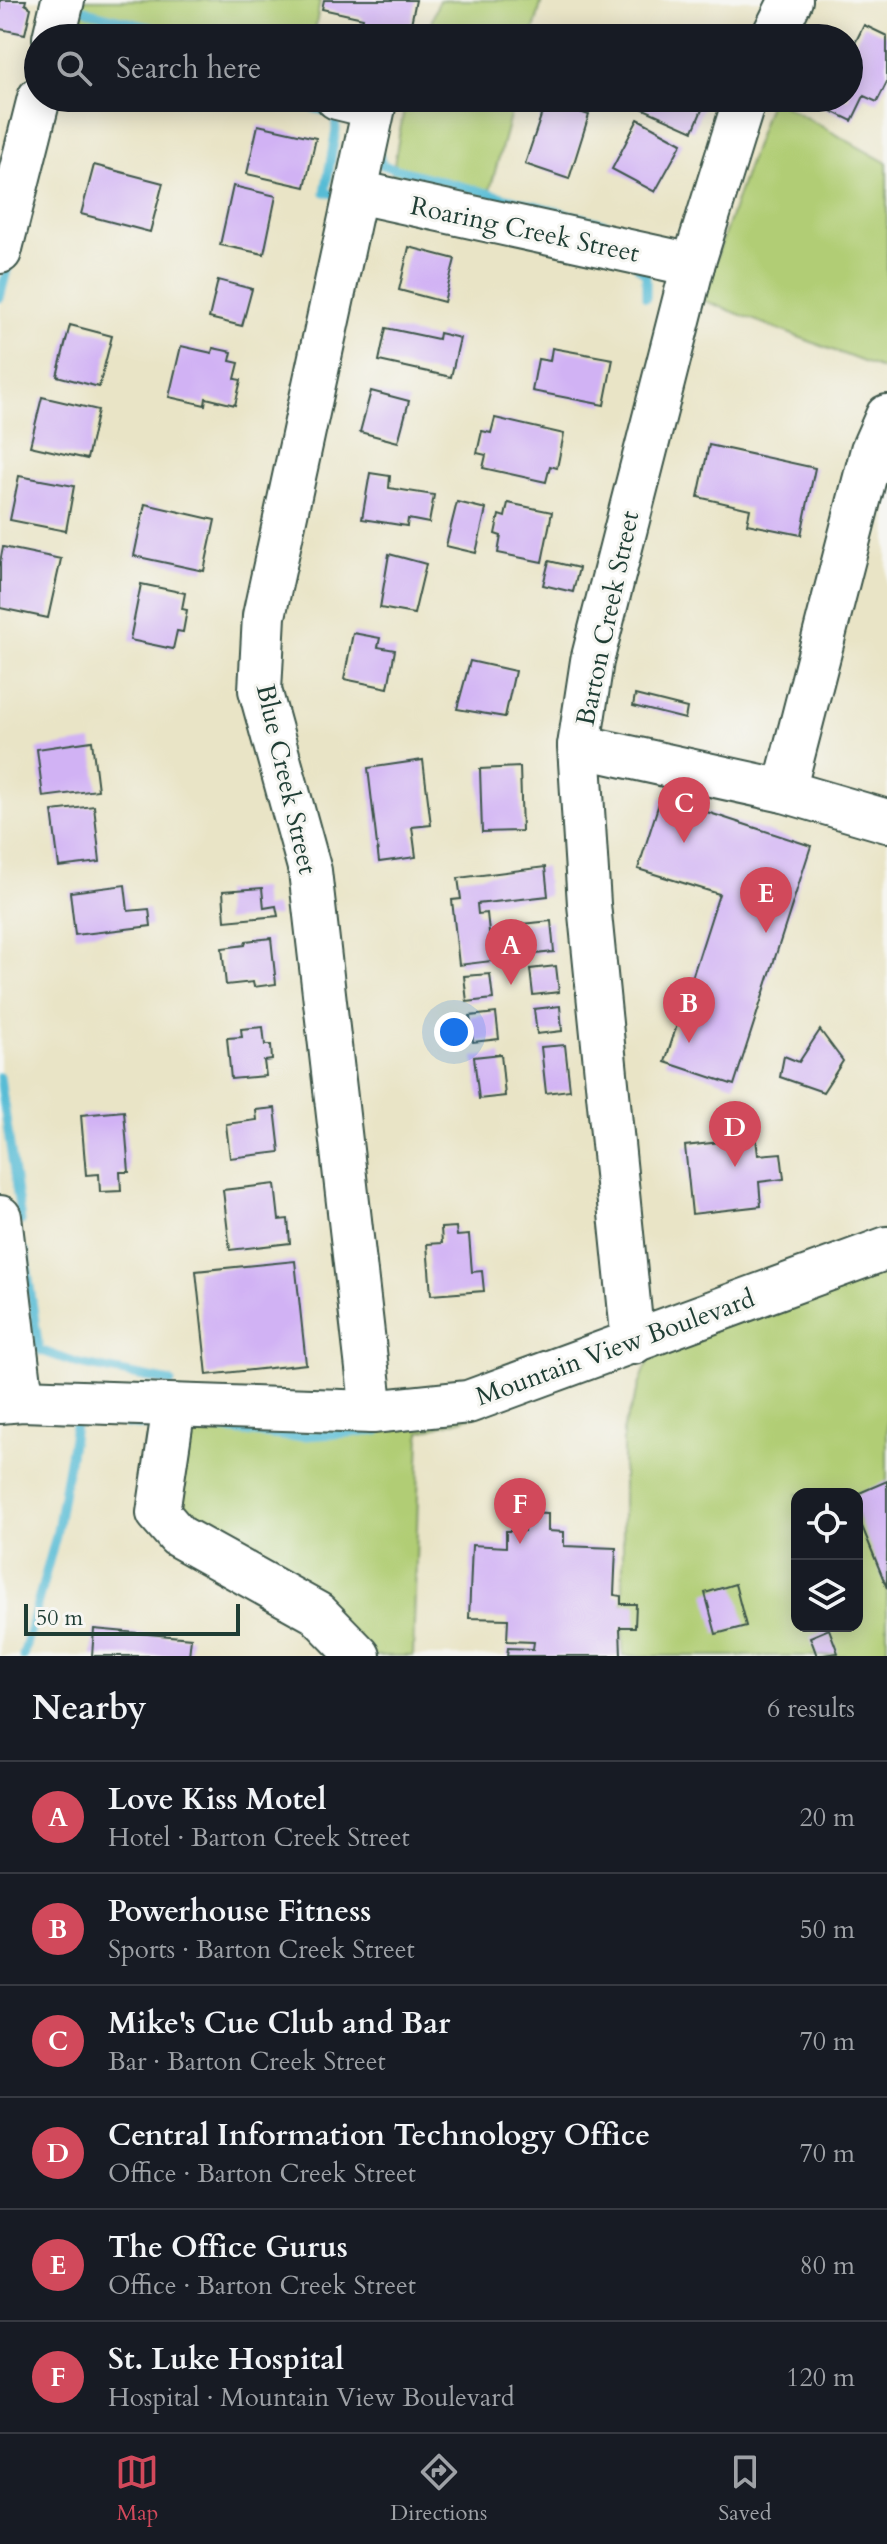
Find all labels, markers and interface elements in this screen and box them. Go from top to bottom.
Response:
search box [24,24,863,112]
icon: search [52,46,96,90]
text: Search here [116,48,261,89]
street label: Roaring Creek Street [407,188,642,271]
street label: Barton Creek Street [568,507,647,729]
street label: Blue Creek Street [248,681,325,877]
pin: C [658,777,710,843]
pin: E [740,867,792,933]
pin: A [485,919,537,985]
pin: B [663,977,715,1043]
your location [434,1012,474,1052]
pin: D [709,1101,761,1167]
street label: Mountain View Boulevard [471,1281,760,1414]
pin: F [494,1478,546,1544]
map controls [791,1488,863,1632]
button: locate [791,1488,863,1560]
button: layers [791,1560,863,1632]
scale bar [24,1600,240,1636]
text: 50 m [36,1603,83,1633]
text: Nearby [32,1685,147,1731]
text: 6 results [767,1691,855,1726]
text: Love Kiss Motel [108,1779,327,1820]
text: A [48,1800,68,1835]
text: 20 m [799,1800,855,1835]
text: Hotel · Barton Creek Street [108,1820,410,1855]
text: Powerhouse Fitness [108,1891,371,1932]
text: B [49,1912,67,1947]
text: 50 m [799,1912,855,1947]
text: Sports · Barton Creek Street [108,1932,415,1967]
text: Mike's Cue Club and Bar [108,2003,450,2044]
text: C [48,2024,68,2059]
text: 70 m [799,2024,855,2059]
text: Bar · Barton Creek Street [108,2044,386,2079]
text: Central Information Technology Office [108,2115,650,2156]
text: D [47,2136,69,2171]
text: 70 m [799,2136,855,2171]
text: Office · Barton Creek Street [108,2156,416,2191]
text: The Office Gurus [108,2227,348,2268]
text: E [50,2248,66,2283]
text: 80 m [799,2248,855,2283]
text: Office · Barton Creek Street [108,2268,416,2303]
text: St. Luke Hospital [108,2339,344,2380]
text: F [50,2360,66,2395]
text: 120 m [786,2360,855,2395]
text: Hospital · Mountain View Boulevard [108,2380,515,2415]
tab: Map [115,2450,159,2528]
tab: Directions [390,2450,487,2528]
tab: Saved [718,2450,772,2528]

